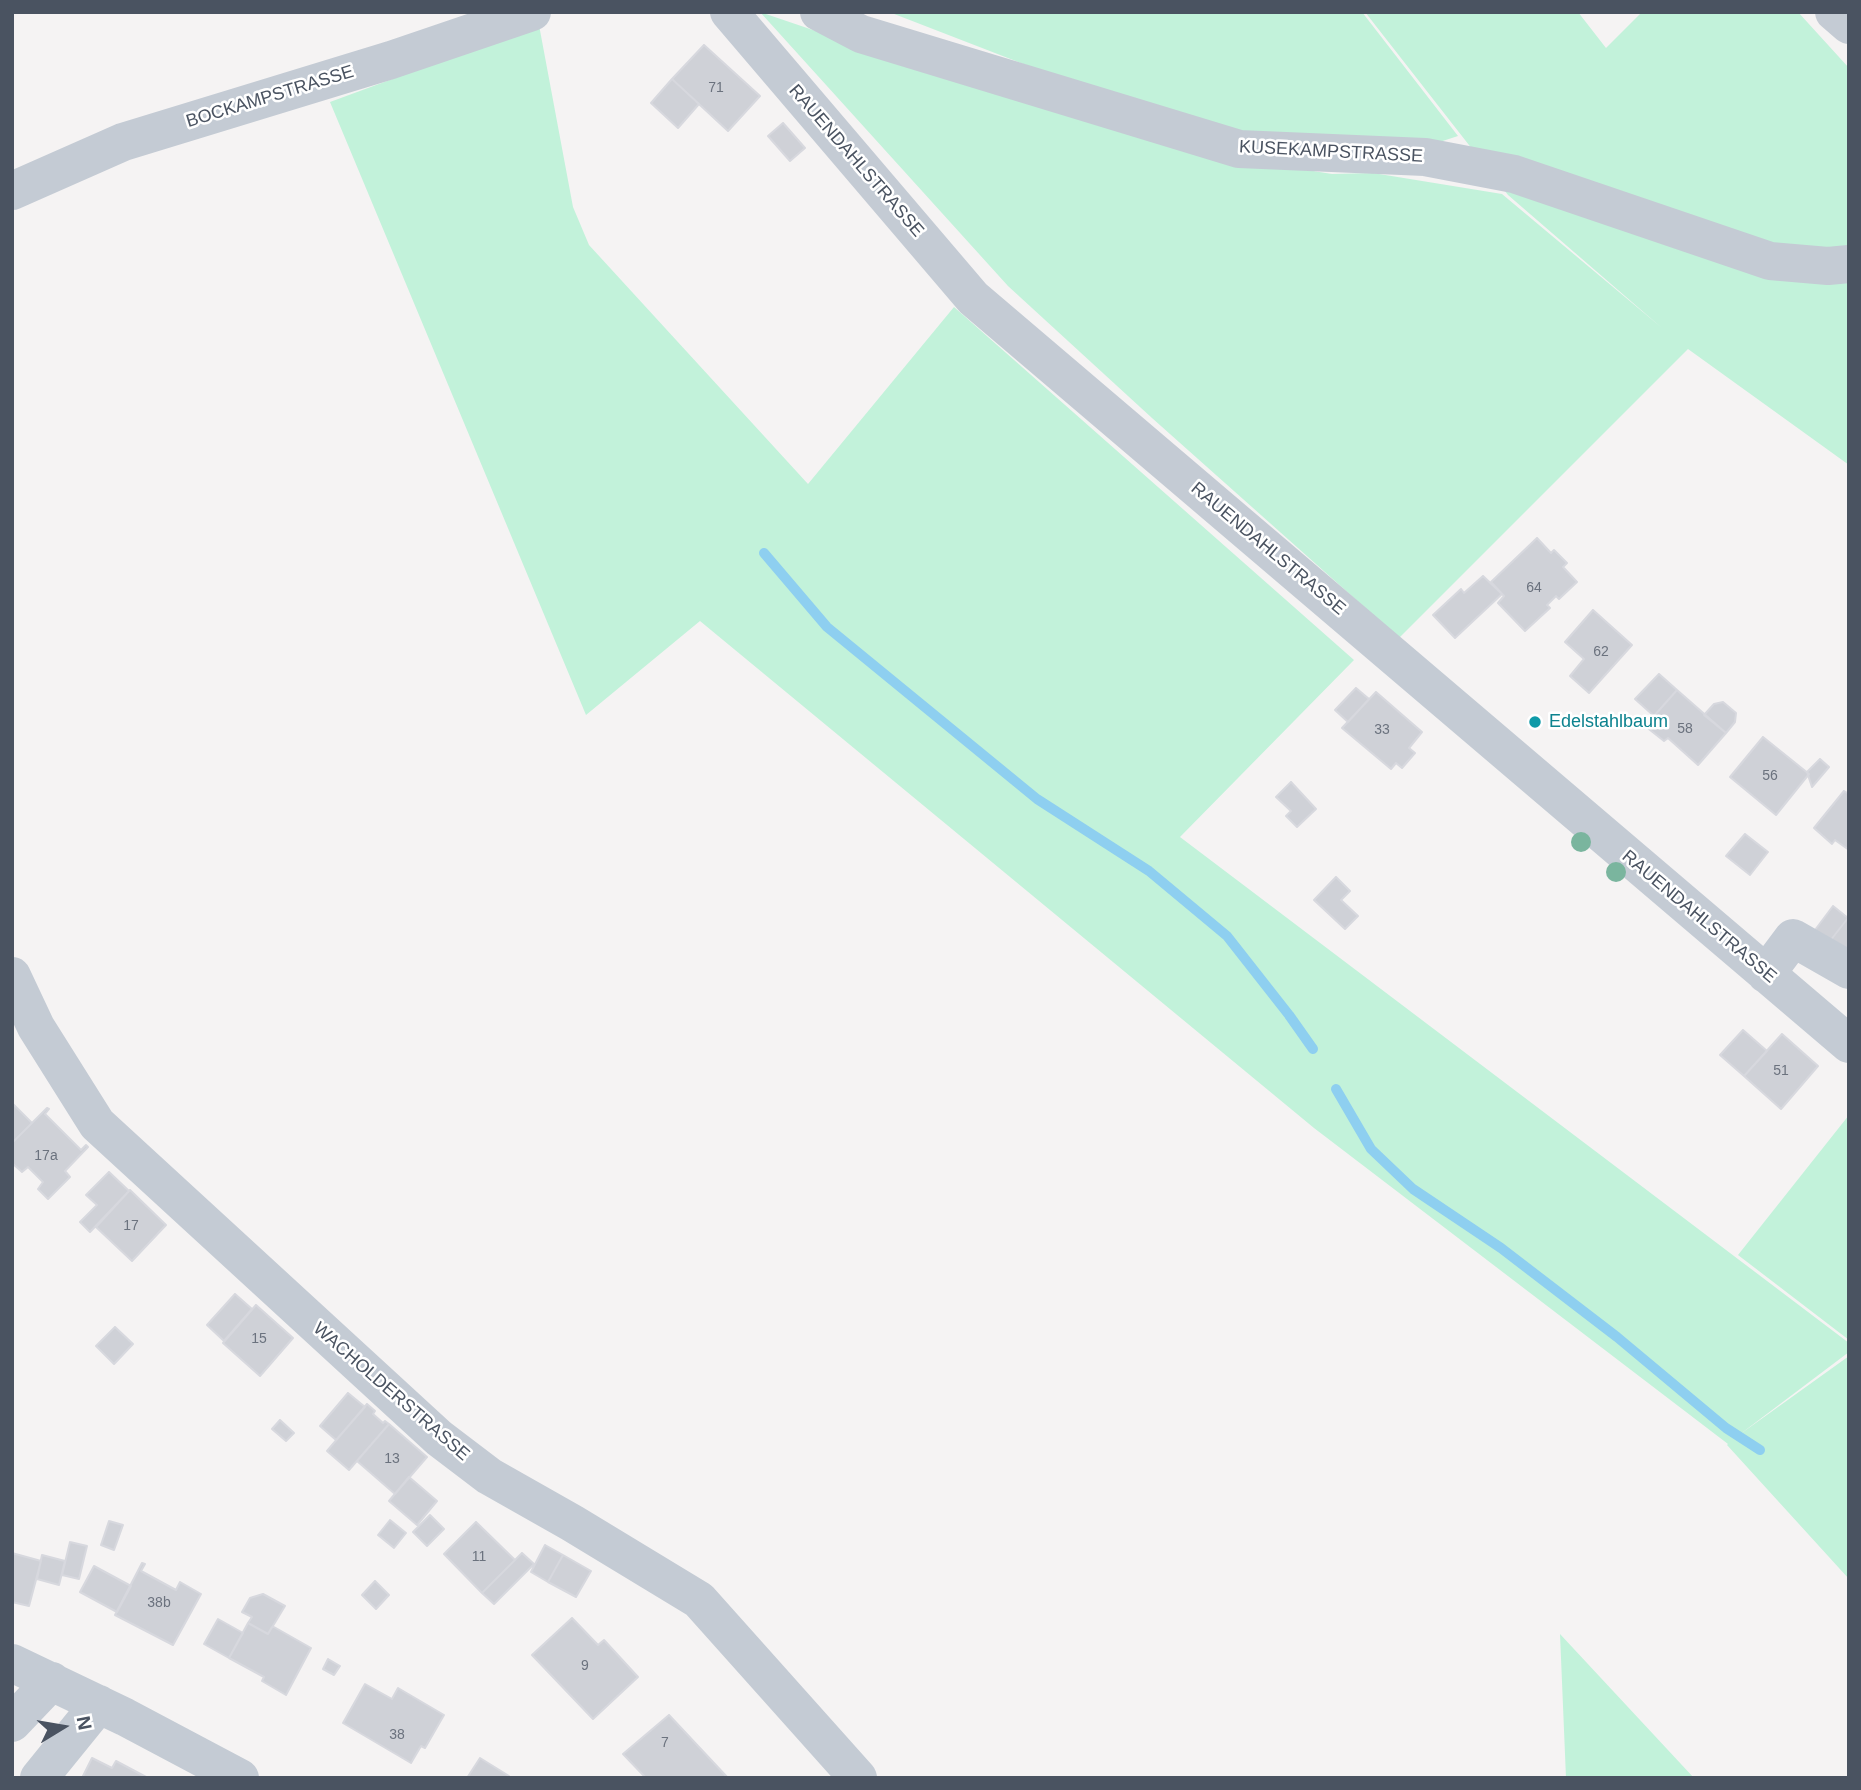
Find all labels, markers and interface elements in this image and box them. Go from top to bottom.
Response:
street label: BOCKAMPSTRASSE [184,61,356,133]
house number: 71 [708,80,724,96]
street label: RAUENDAHLSTRASSE [784,80,928,242]
street label: KUSEKAMPSTRASSE [1239,136,1423,168]
street label: RAUENDAHLSTRASSE [1186,478,1350,620]
house number: 64 [1526,580,1542,596]
house number: 62 [1593,644,1609,660]
place label: Edelstahlbaum [1549,711,1668,733]
marker: Edelstahlbaum [1527,714,1543,730]
house number: 58 [1677,721,1693,737]
house number: 33 [1374,722,1390,738]
house number: 56 [1762,768,1778,784]
street label: RAUENDAHLSTRASSE [1617,846,1781,988]
house number: 51 [1773,1063,1789,1079]
house number: 17a [34,1148,58,1164]
house number: 17 [123,1218,139,1234]
street label: WACHOLDERSTRASSE [308,1318,474,1466]
house number: 15 [251,1331,267,1347]
house number: 13 [384,1451,400,1467]
house number: 11 [472,1549,486,1565]
house number: 38b [147,1595,171,1611]
house number: 9 [581,1658,589,1674]
north arrow [28,1692,98,1762]
text: N [72,1714,96,1732]
house number: 38 [389,1727,405,1743]
house number: 7 [661,1735,669,1751]

